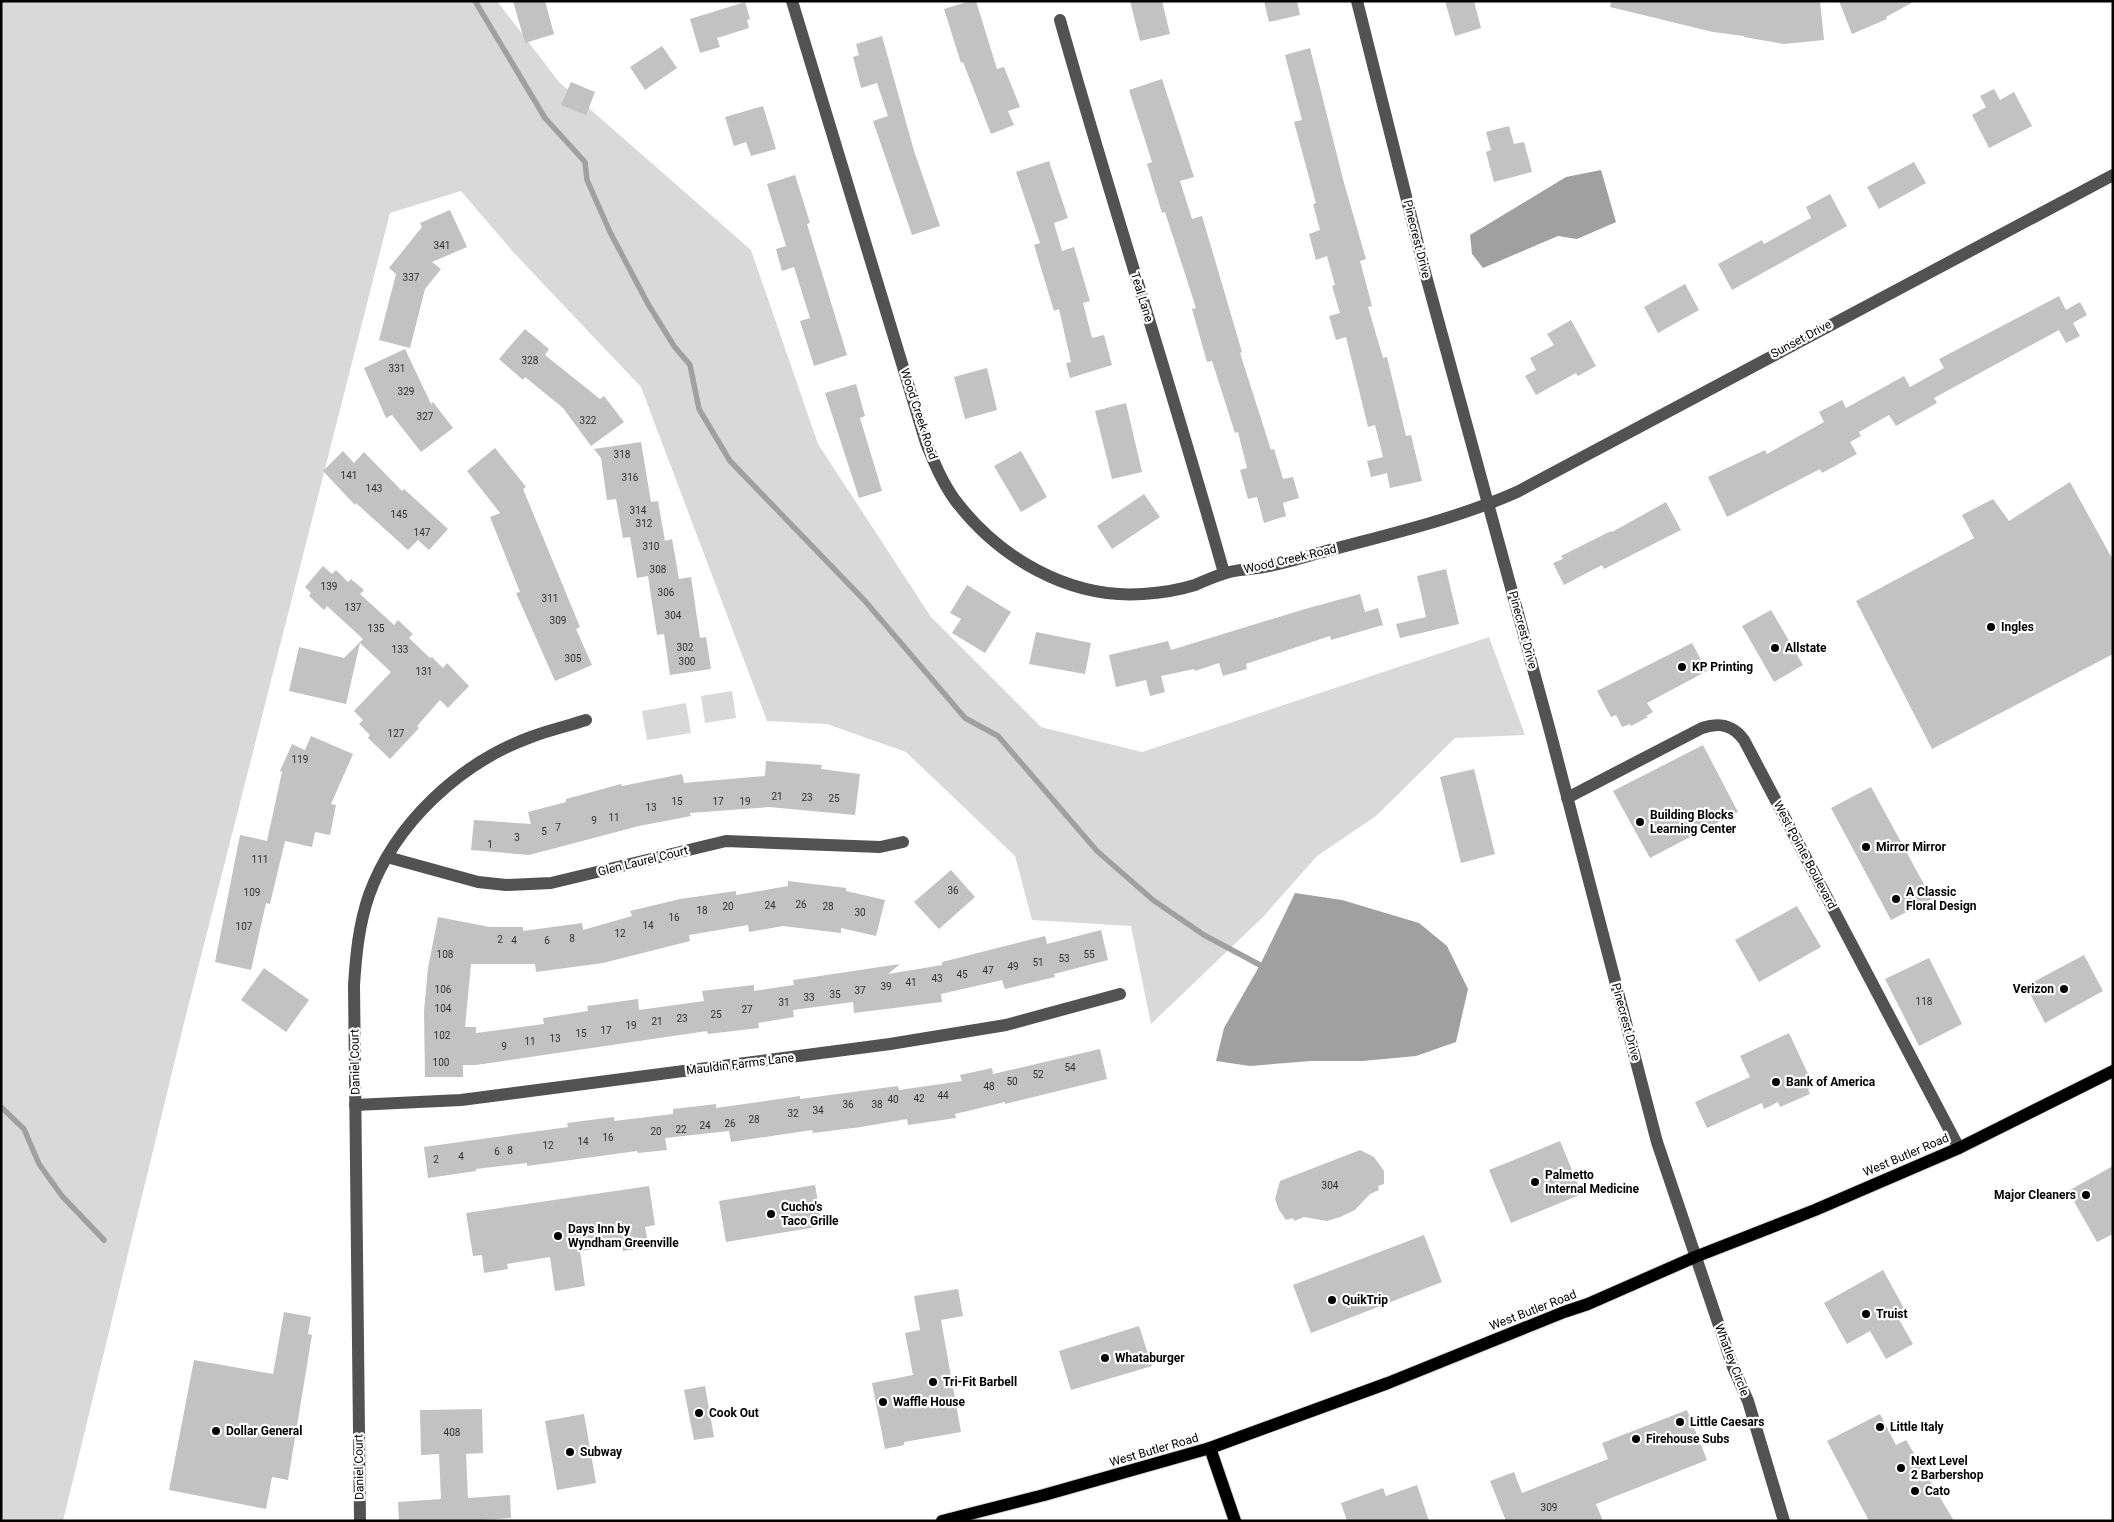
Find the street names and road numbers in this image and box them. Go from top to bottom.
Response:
street label: Pinecrest Drive [1401,198,1433,280]
street label: Teal Lane [1128,270,1156,324]
street label: Sunset Drive [1768,317,1834,361]
street label: Wood Creek Road [898,367,940,461]
street label: Wood Creek Road [1242,541,1338,577]
street label: Pinecrest Drive [1506,589,1540,671]
street label: West Pointe Boulevard [1771,799,1839,911]
street label: Glen Laurel Court [596,843,690,879]
street label: Pinecrest Drive [1609,981,1643,1063]
street label: Daniel Court [347,1029,363,1095]
street label: Mauldin Farms Lane [685,1050,795,1078]
street label: West Butler Road [1861,1131,1951,1179]
street label: West Butler Road [1488,1287,1578,1333]
street label: Whatley Circle [1712,1322,1752,1398]
street label: West Butler Road [1108,1431,1200,1469]
street label: Daniel Court [351,1434,367,1500]

